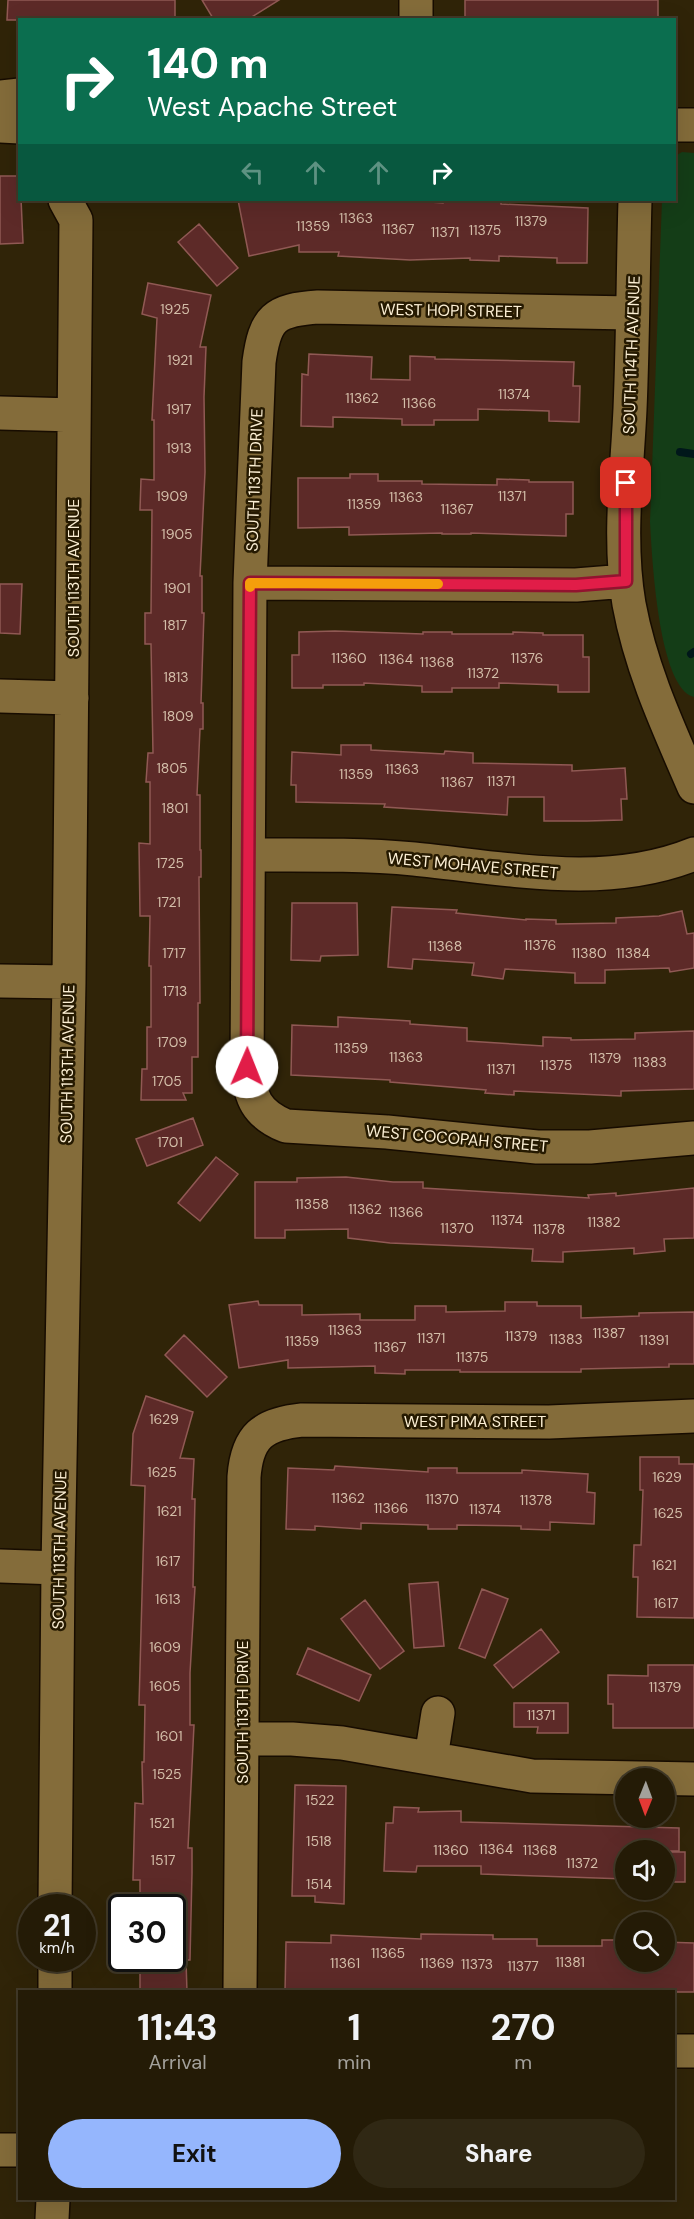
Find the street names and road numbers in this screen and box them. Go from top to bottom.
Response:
street label: SOUTH 114TH AVENUE [618,275,645,435]
street label: WEST HOPI STREET [380,299,522,322]
street label: SOUTH 113TH DRIVE [242,408,267,552]
street label: SOUTH 113TH AVENUE [63,499,84,657]
street label: WEST MOHAVE STREET [387,848,559,883]
street label: SOUTH 113TH AVENUE [56,984,79,1144]
street label: WEST COCOPAH STREET [365,1120,549,1157]
street label: WEST PIMA STREET [404,1411,546,1432]
street label: SOUTH 113TH AVENUE [48,1470,71,1630]
street label: SOUTH 113TH DRIVE [232,1640,253,1784]

